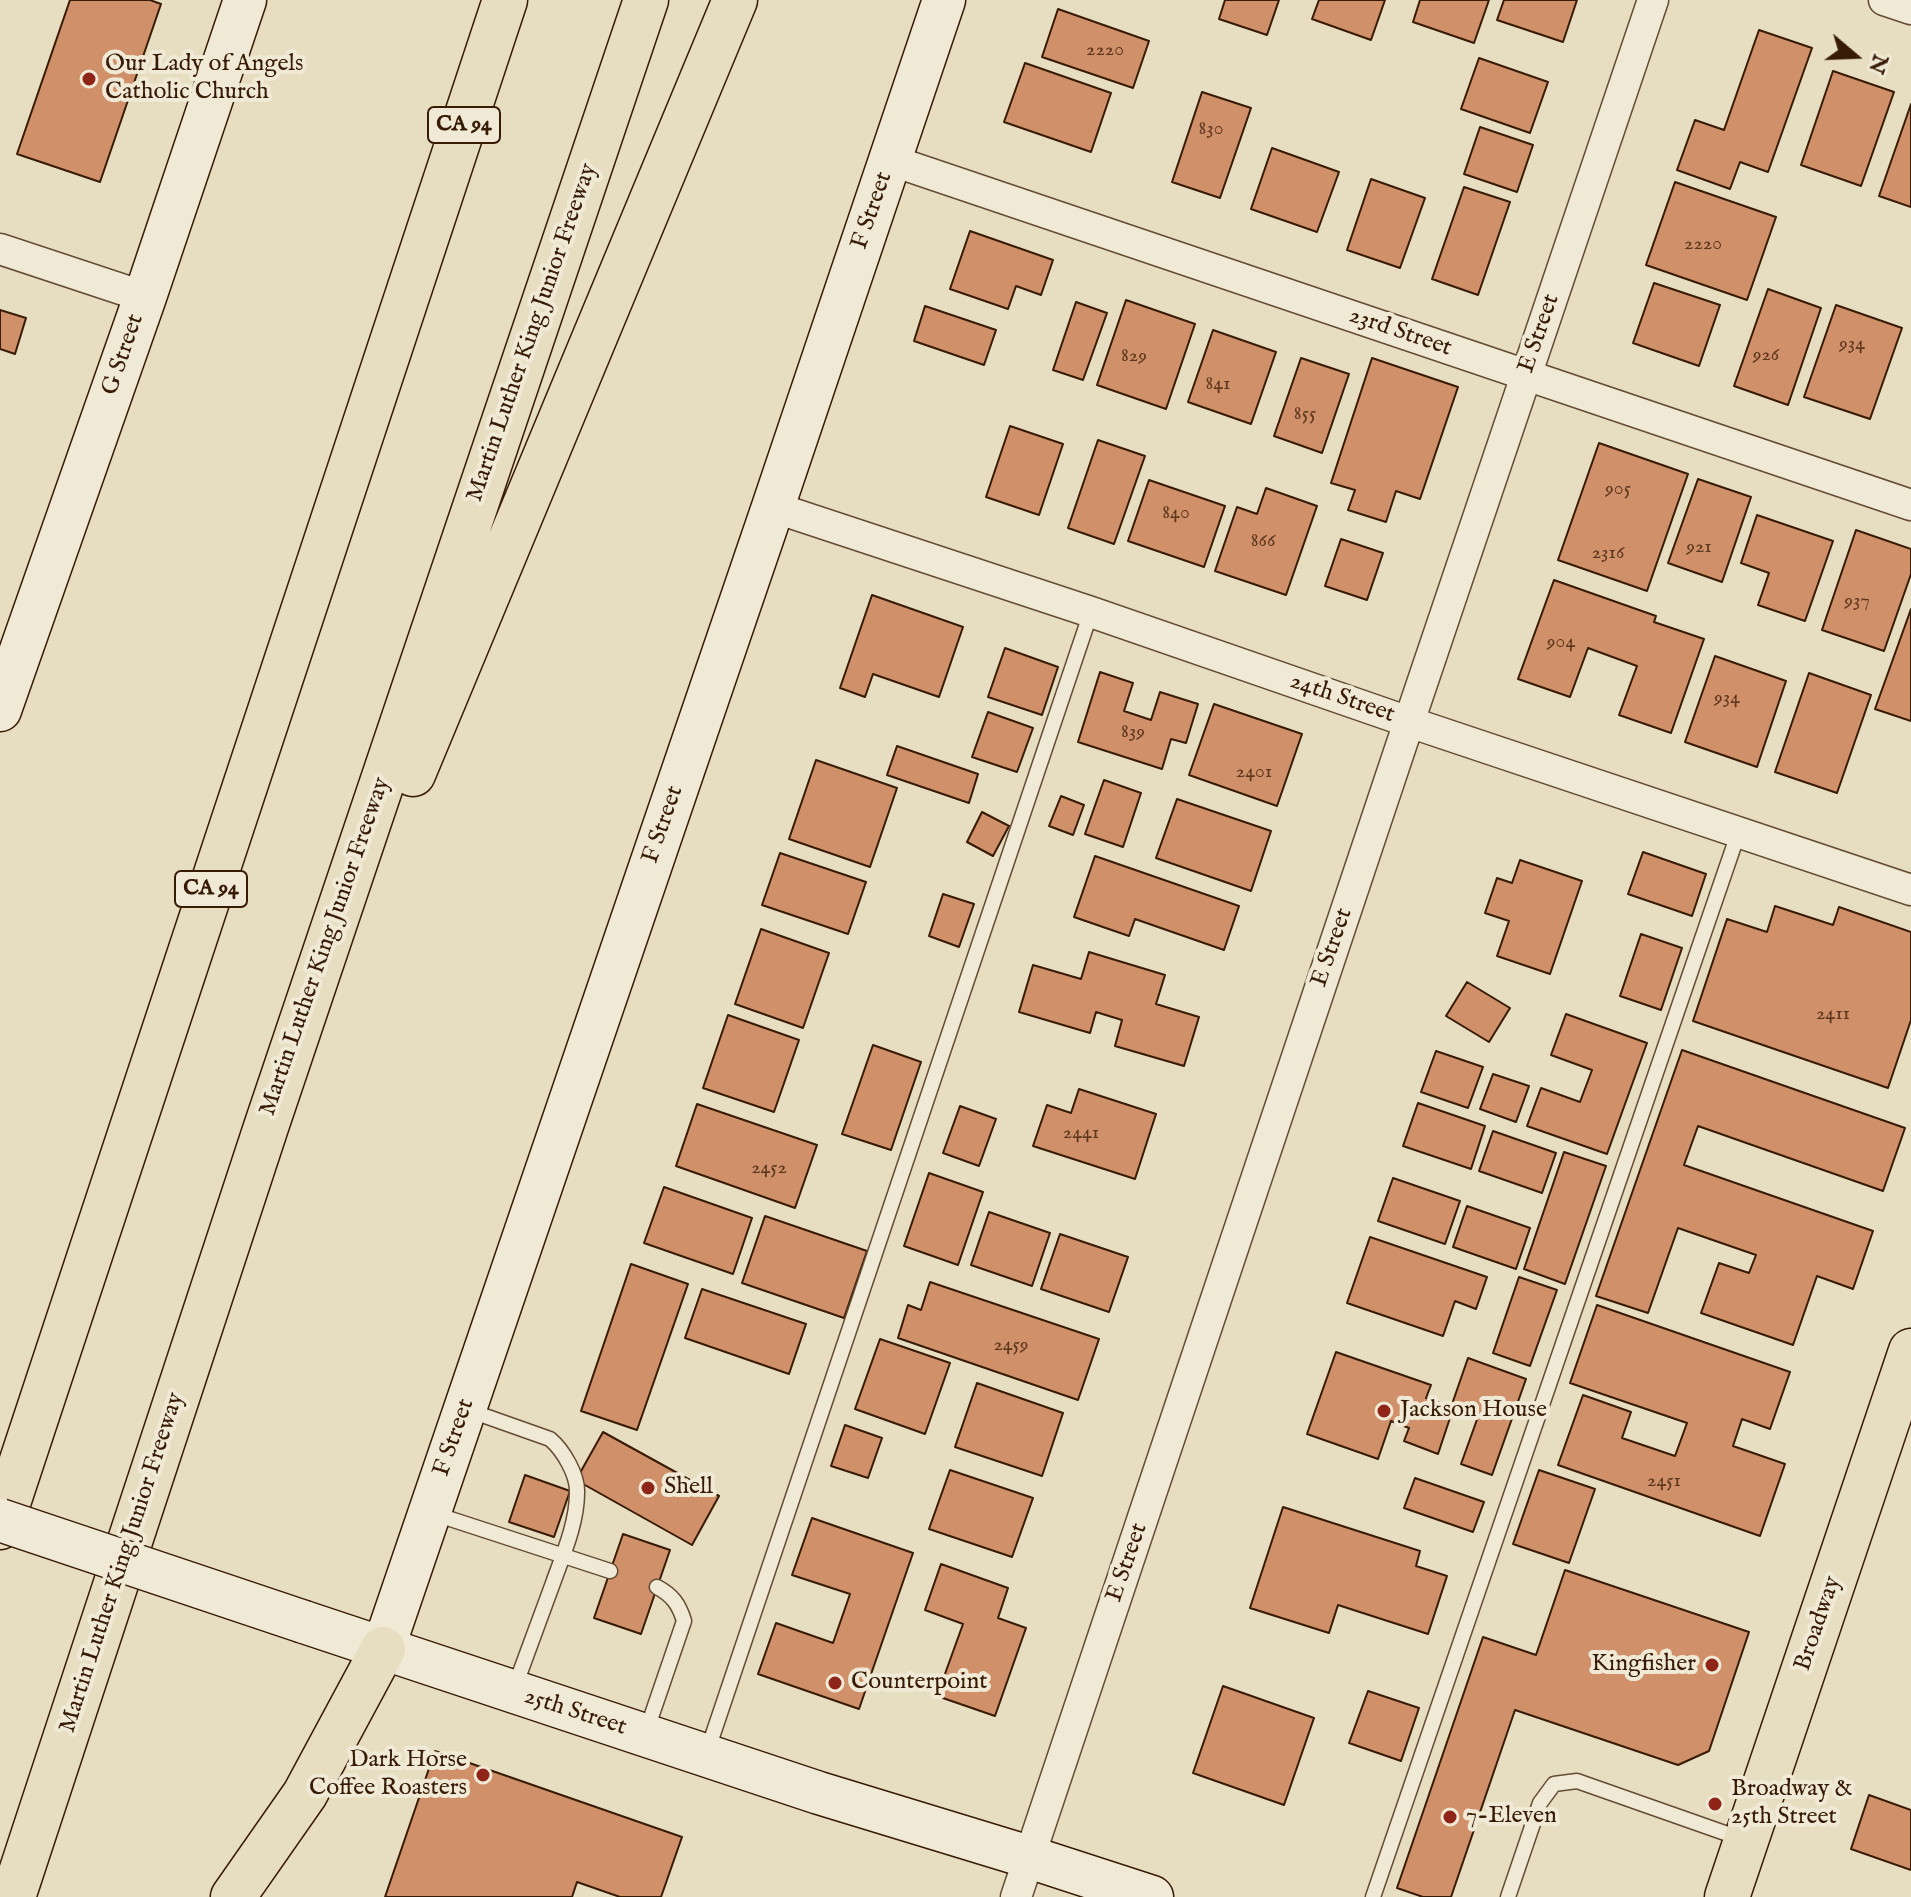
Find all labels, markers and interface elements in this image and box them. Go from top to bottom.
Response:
north arrow [1815,16,1895,96]
house number: 2220 [1086,39,1124,63]
text: N [1861,50,1894,77]
place label: Our Lady of Angels Catholic Church [105,51,303,107]
marker: Our Lady of Angels Catholic Church [80,70,98,88]
road number: CA 94 [428,107,500,143]
house number: 830 [1198,118,1224,142]
street label: Martin Luther King Junior Freeway [461,160,605,506]
street label: F Street [846,168,900,254]
house number: 2220 [1684,233,1722,257]
street label: E Street [1513,291,1567,377]
street label: 23rd Street [1345,302,1455,364]
street label: G Street [97,311,151,399]
house number: 934 [1839,333,1865,357]
house number: 926 [1753,344,1779,368]
house number: 829 [1121,345,1147,369]
house number: 841 [1205,373,1231,397]
house number: 855 [1294,403,1316,427]
house number: 905 [1605,478,1631,502]
house number: 840 [1162,502,1190,526]
house number: 866 [1251,530,1275,554]
house number: 921 [1686,536,1712,560]
house number: 2316 [1592,542,1624,566]
house number: 937 [1844,590,1870,614]
house number: 904 [1547,631,1575,655]
street label: 24th Street [1286,668,1398,730]
house number: 934 [1714,687,1740,711]
house number: 839 [1121,721,1145,745]
house number: 2401 [1236,761,1272,785]
street label: Martin Luther King Junior Freeway [254,774,398,1120]
street label: F Street [637,782,691,868]
road number: CA 94 [175,871,247,907]
street label: E Street [1306,905,1360,991]
house number: 2411 [1816,1003,1850,1027]
house number: 2441 [1063,1122,1099,1146]
house number: 2452 [751,1157,787,1181]
house number: 2459 [993,1334,1029,1358]
street label: Martin Luther King Junior Freeway [54,1389,192,1737]
street label: F Street [428,1395,482,1481]
place label: Jackson House [1400,1397,1547,1425]
marker: Jackson House [1375,1402,1393,1420]
house number: 2451 [1647,1470,1681,1494]
place label: Shell [664,1474,713,1502]
marker: Shell [639,1479,657,1497]
street label: E Street [1101,1520,1155,1606]
street label: Broadway [1789,1573,1849,1675]
place label: Kingfisher [1591,1651,1696,1679]
marker: Kingfisher [1703,1656,1721,1674]
place label: Counterpoint [851,1669,987,1697]
marker: Counterpoint [826,1674,844,1692]
street label: 25th Street [520,1683,630,1743]
place label: Dark Horse Coffee Roasters [309,1747,467,1803]
marker: Dark Horse Coffee Roasters [474,1766,492,1784]
place label: Broadway & 25th Street [1731,1776,1853,1832]
marker: Broadway & 25th Street [1706,1795,1724,1813]
place label: 7-Eleven [1466,1803,1557,1831]
marker: 7-Eleven [1441,1808,1459,1826]

